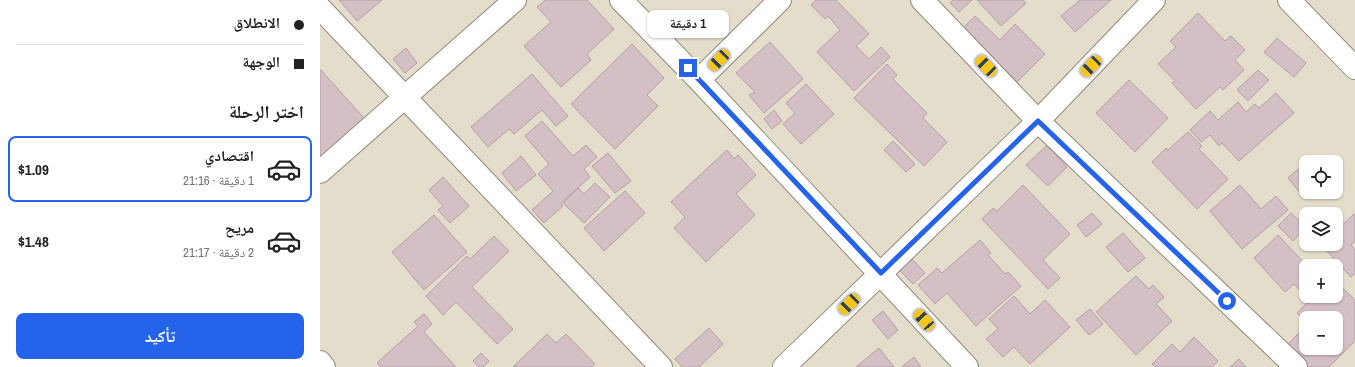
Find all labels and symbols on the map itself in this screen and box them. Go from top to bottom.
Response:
callout: 1 دقيقة [647,10,729,38]
car [706,47,732,73]
car [973,53,999,79]
car [1078,53,1104,79]
route end [679,59,697,77]
car [836,291,862,317]
route start [1218,292,1236,310]
car [912,307,936,333]

